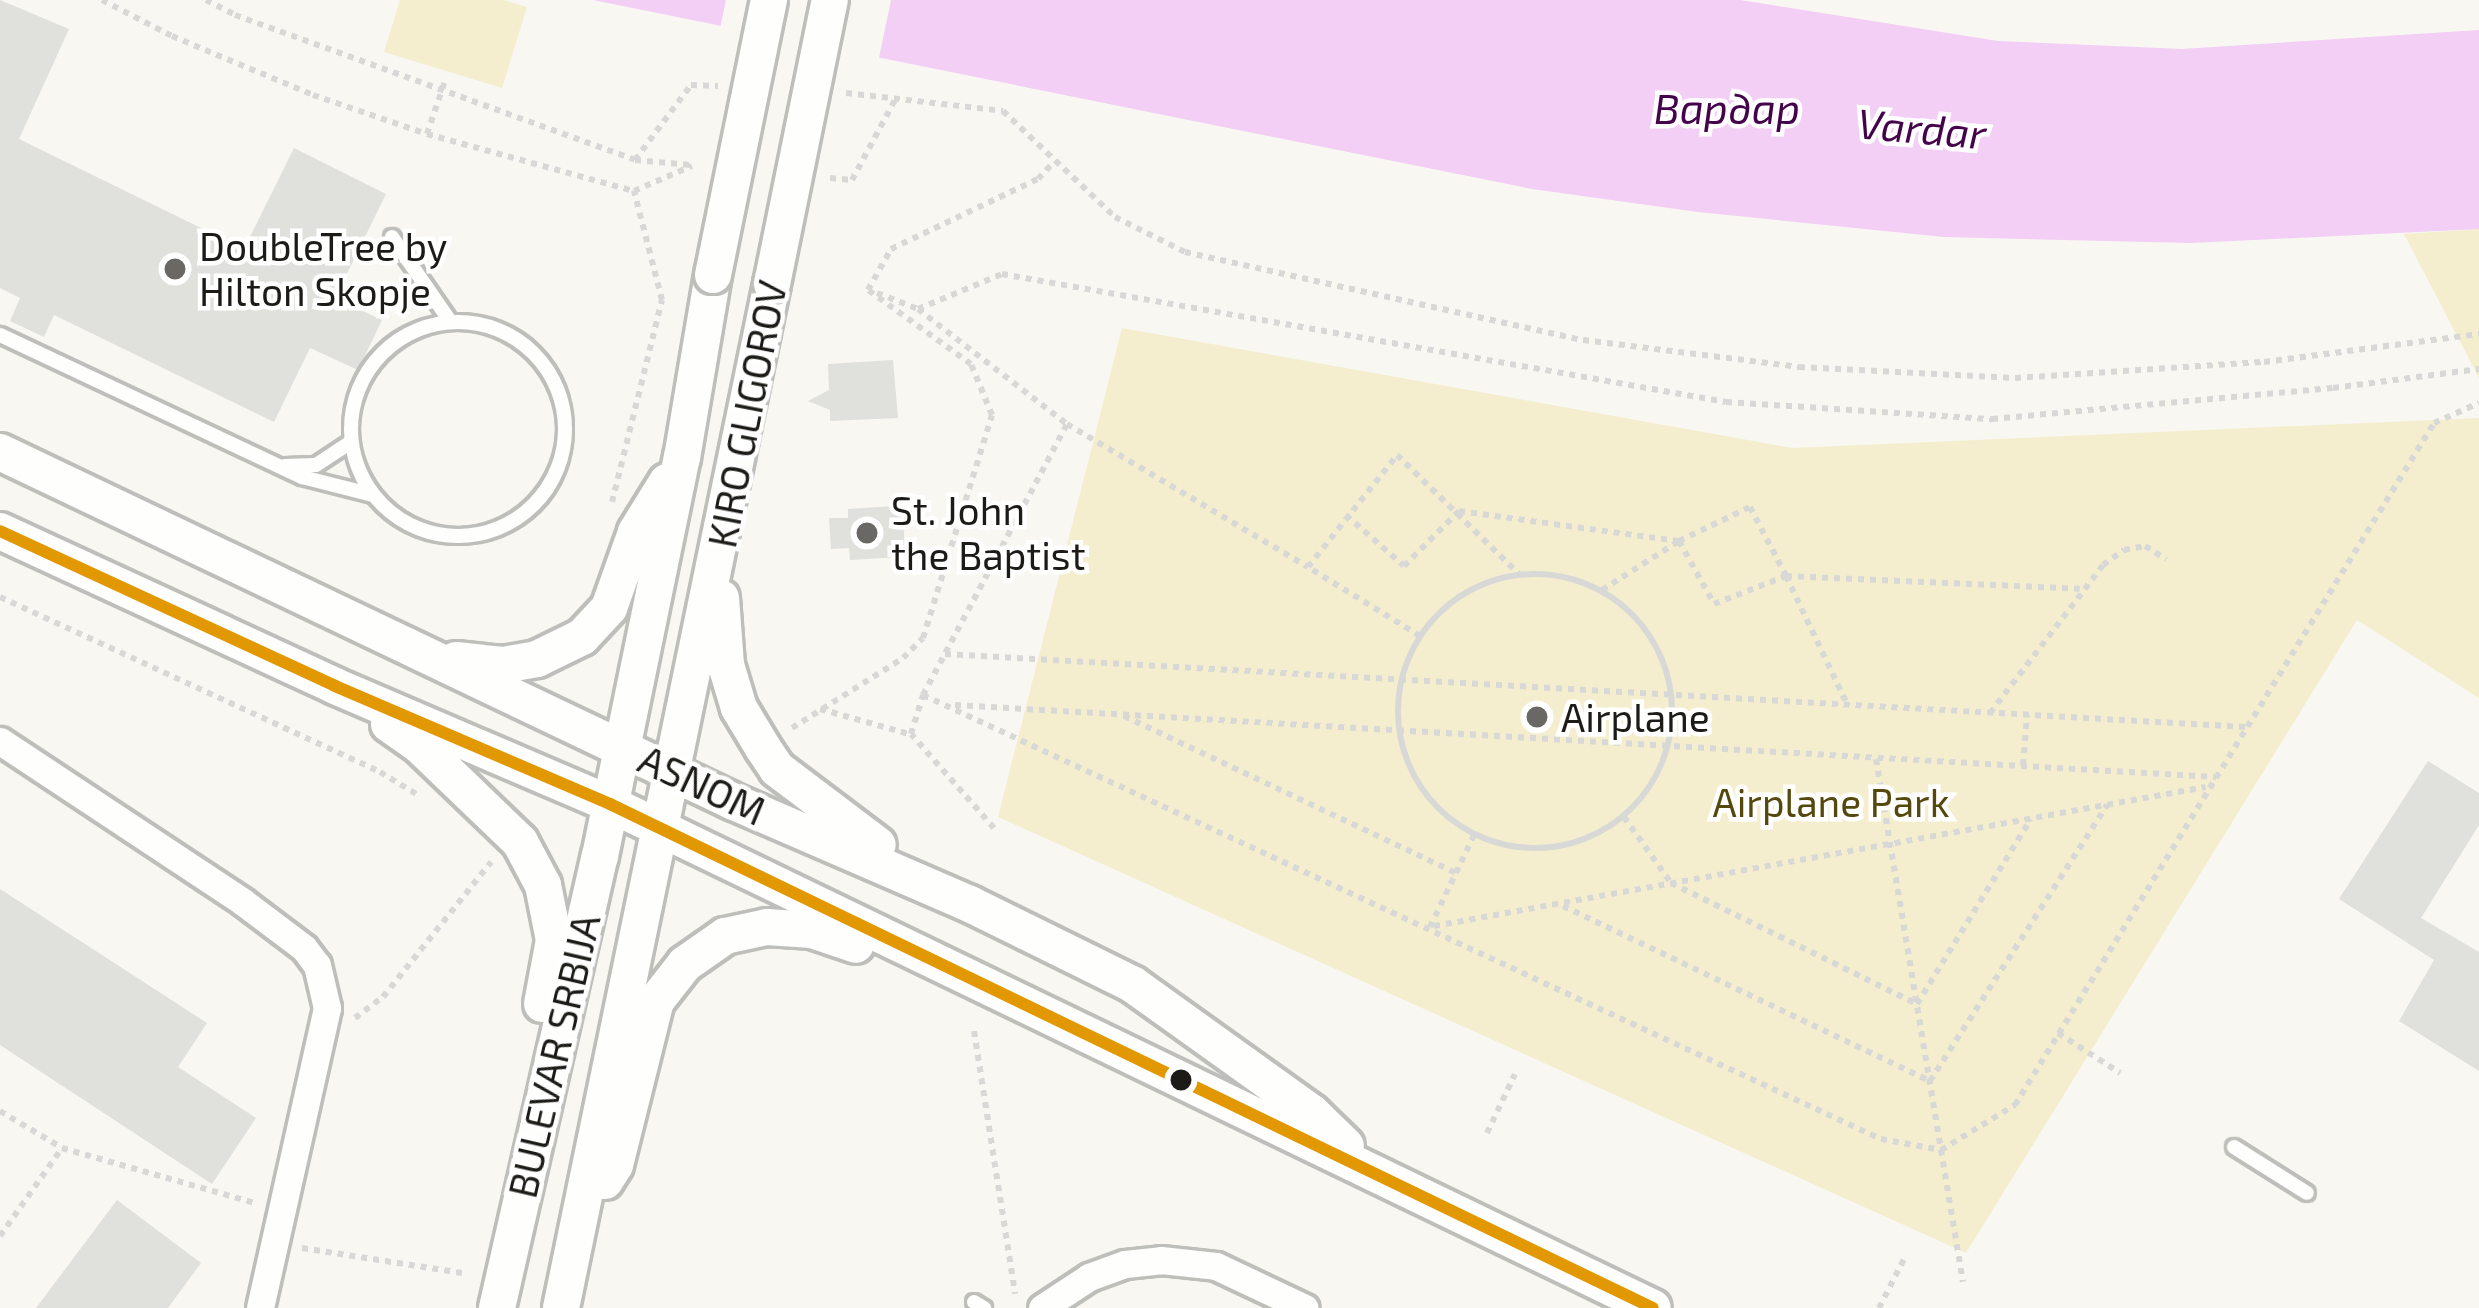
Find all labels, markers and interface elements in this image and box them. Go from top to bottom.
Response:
water label: Вардар [1654,82,1800,132]
water label: Vardar [1855,96,1989,158]
place label: DoubleTree by Hilton Skopje [199,224,447,315]
marker: DoubleTree by Hilton Skopje [162,256,188,282]
street label: KIRO GLIGOROV [698,276,796,552]
place label: St. John the Baptist [891,488,1086,579]
marker: St. John the Baptist [854,520,880,546]
place label: Airplane [1561,694,1710,740]
marker: Airplane [1524,704,1550,730]
street label: ASNOM [631,736,773,834]
park label: Airplane Park [1712,779,1950,825]
street label: BULEVAR SRBIJA [499,910,609,1202]
unlabelled marker [1170,1069,1192,1091]

